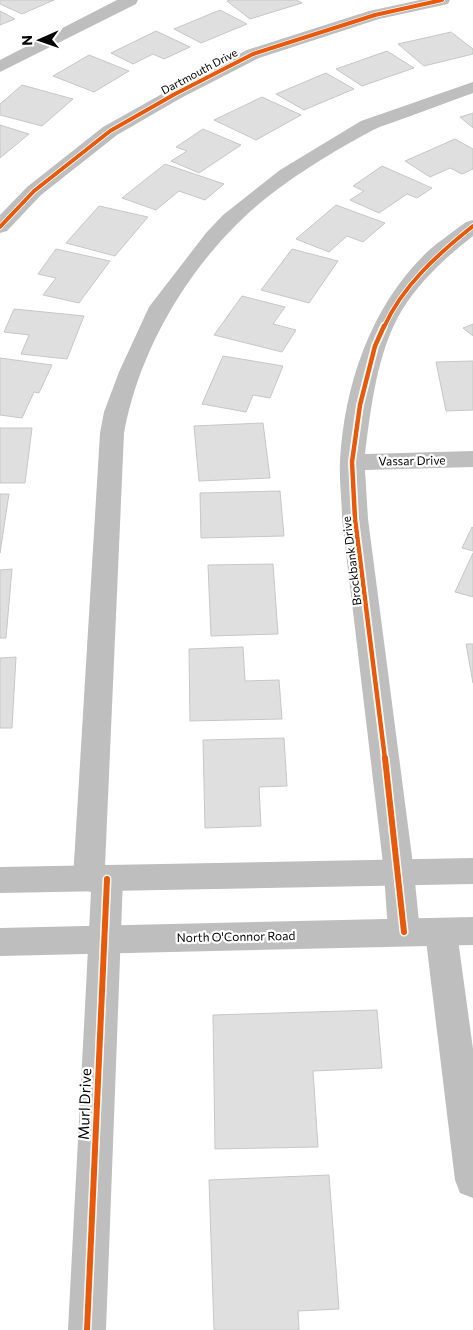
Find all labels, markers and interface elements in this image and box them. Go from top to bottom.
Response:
north arrow [15,15,65,65]
text: N [18,35,35,46]
street label: Dartmouth Drive [159,45,240,97]
street label: Vassar Drive [378,452,446,468]
street label: Brockbank Drive [339,515,363,607]
street label: North O'Connor Road [177,928,296,944]
street label: Murl Drive [74,1068,94,1140]

